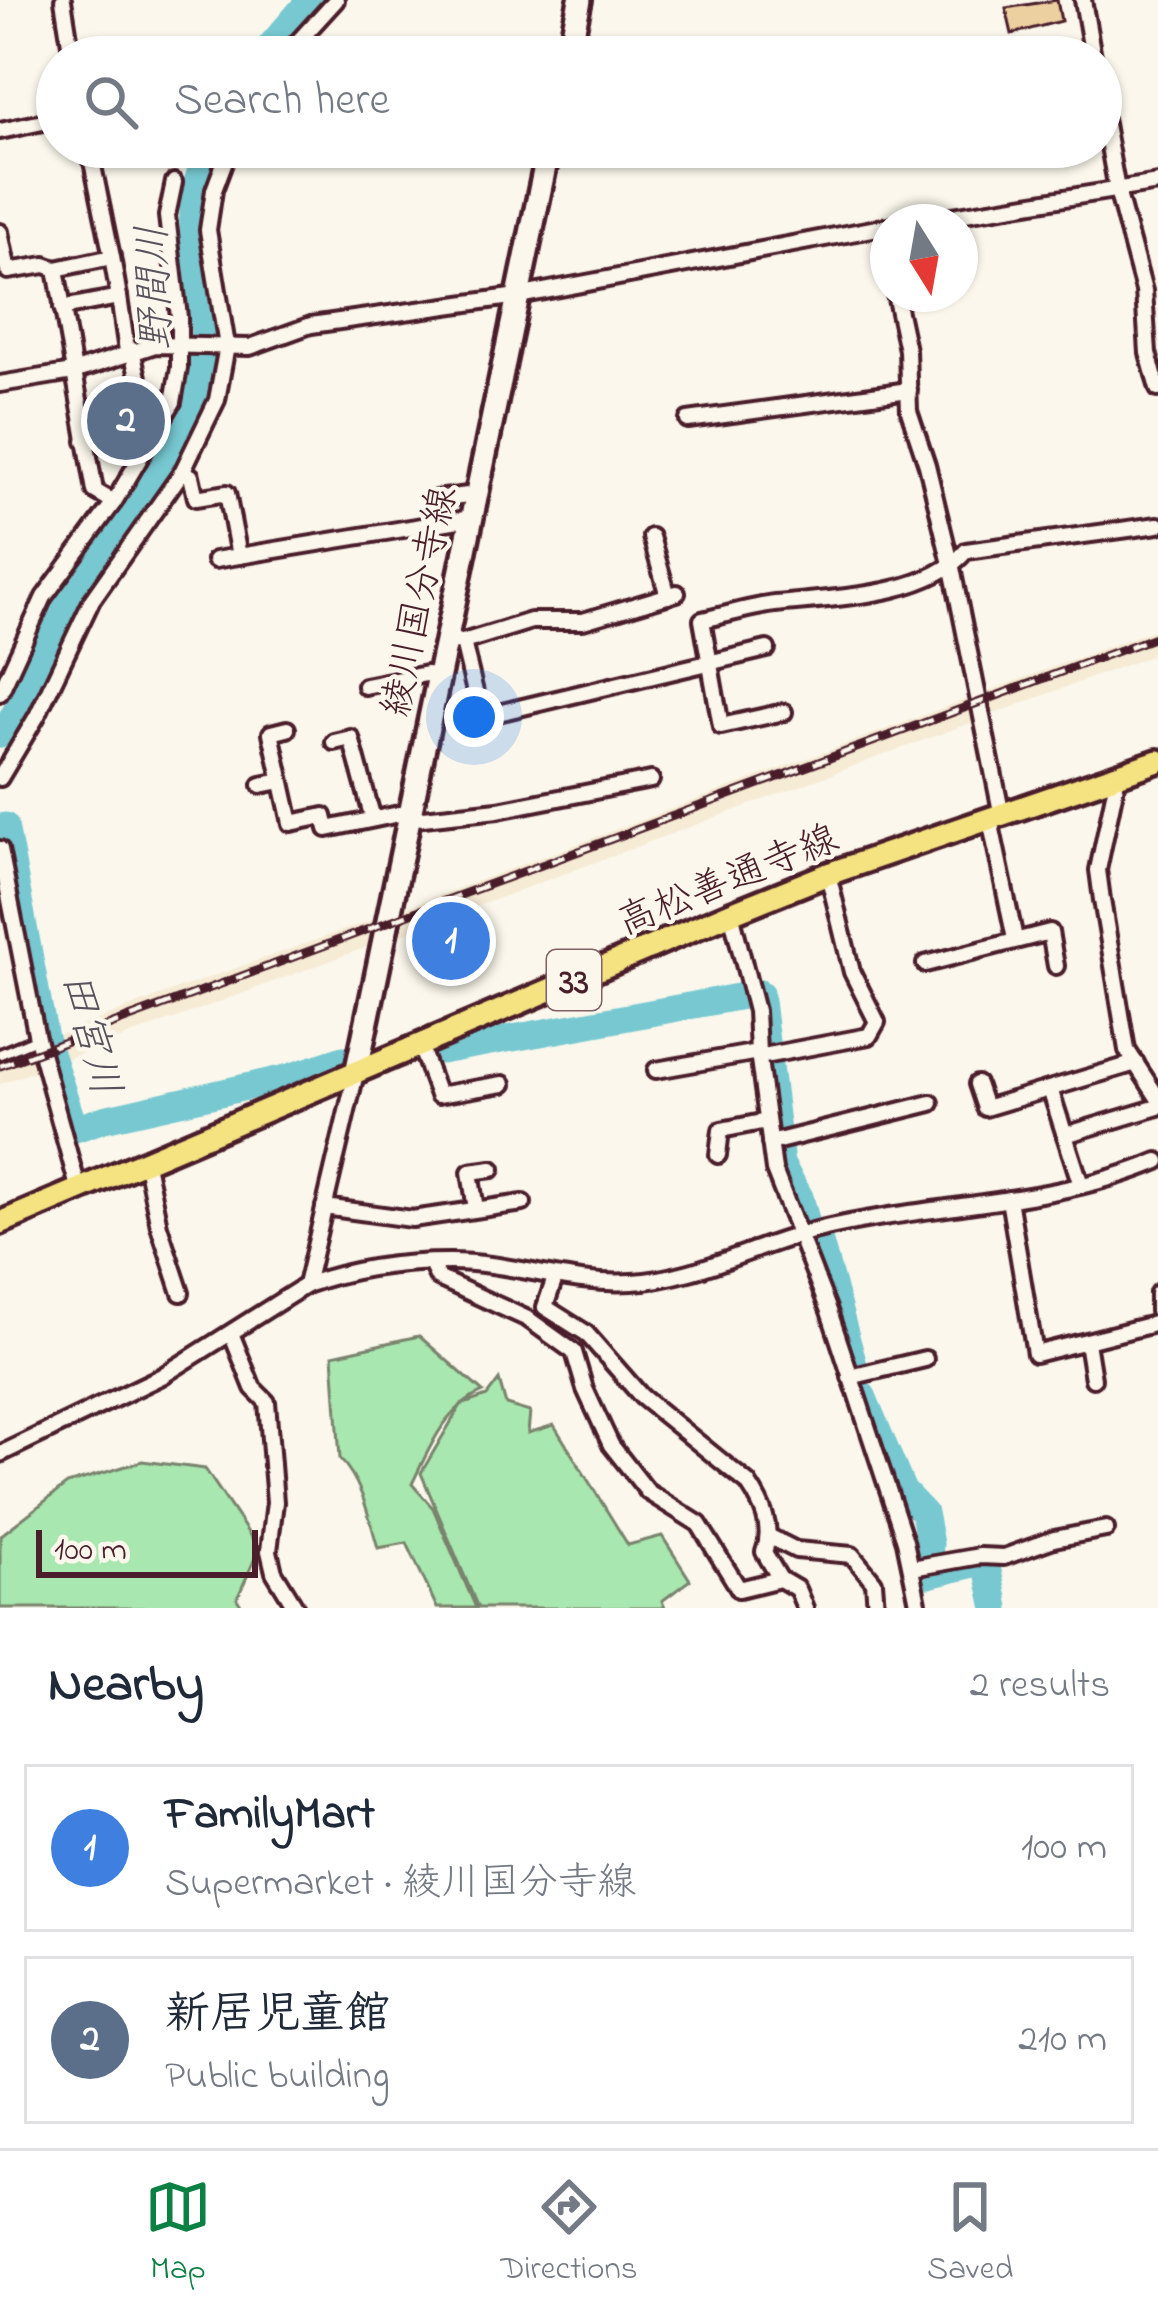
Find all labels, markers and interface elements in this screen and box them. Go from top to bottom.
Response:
search box [36,36,1122,168]
icon: search [78,69,144,135]
text: Search here [174,69,390,135]
north arrow [870,204,978,312]
water label: 野間川 [124,224,189,352]
pin: 2 [87,376,165,466]
street label: 綾川国分寺線 [369,482,474,722]
your location [444,687,504,747]
street label: 高松善通寺線 [610,812,848,952]
pin: 1 [412,896,490,986]
road number: 33 [547,950,601,1010]
water label: 田宮川 [43,965,134,1103]
scale bar [36,1524,258,1577]
text: 100 m [54,1527,127,1575]
text: Nearby [48,1649,204,1724]
text: 2 results [970,1658,1110,1715]
text: FamilyMart [165,1783,375,1849]
text: 1 [84,1820,96,1877]
text: 100 m [1021,1820,1107,1877]
text: Supermarket · 綾川国分寺線 [165,1856,636,1913]
text: 新居児童館 [165,1983,390,2049]
text: 2 [80,2012,100,2069]
text: 210 m [1018,2012,1107,2069]
text: Public building [165,2049,390,2106]
tab: Map [145,2174,211,2294]
tab: Directions [500,2174,638,2294]
tab: Saved [927,2174,1013,2294]

